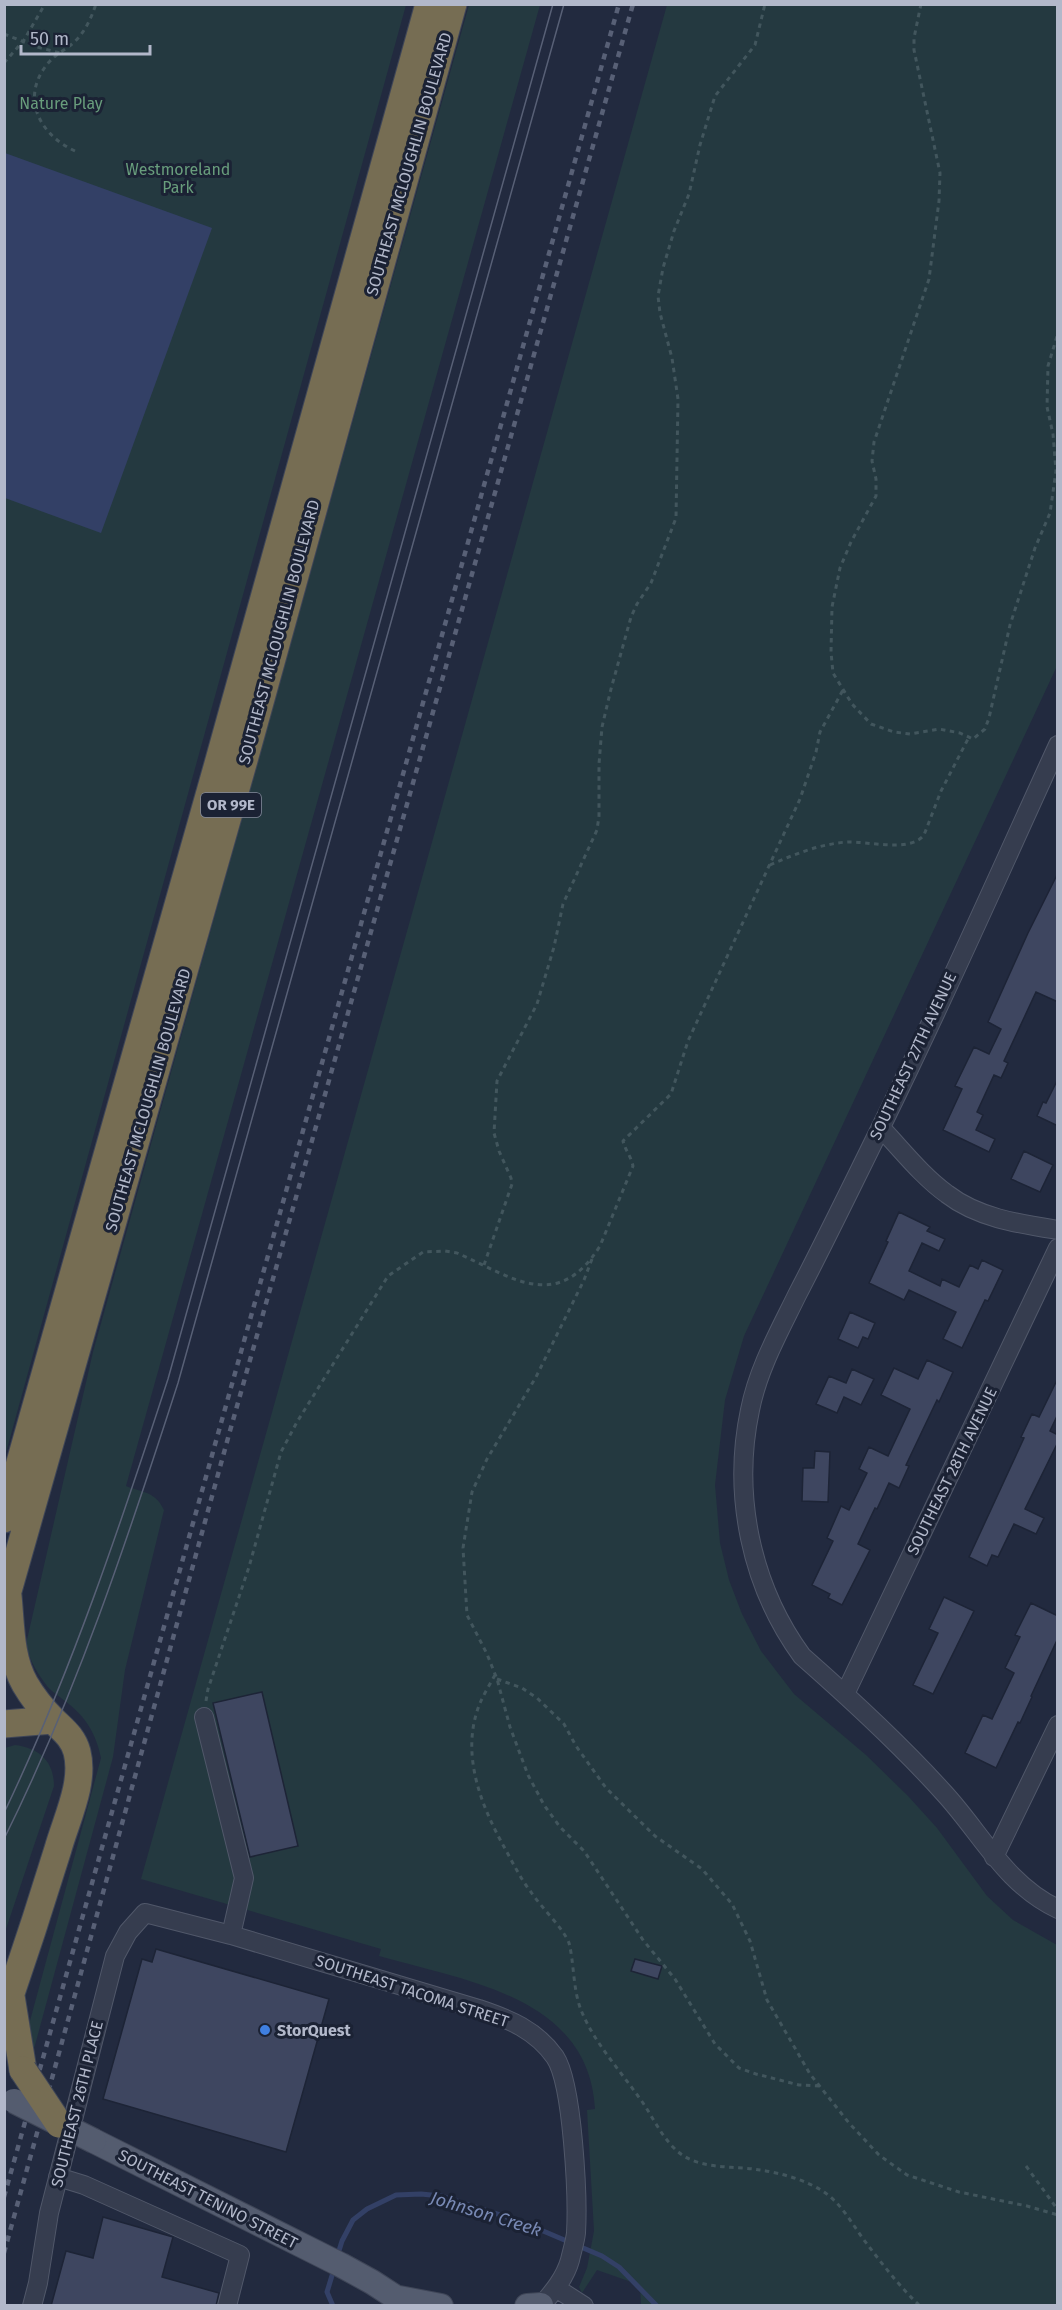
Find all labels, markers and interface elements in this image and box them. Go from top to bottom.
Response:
scale bar [21,18,150,56]
text: 50 m [30,28,69,50]
street label: SOUTHEAST MCLOUGHLIN BOULEVARD [362,30,456,298]
park label: Nature Play [19,94,103,113]
park label: Westmoreland Park [126,160,230,197]
street label: SOUTHEAST MCLOUGHLIN BOULEVARD [235,498,323,766]
road number: OR 99E [201,793,261,817]
street label: SOUTHEAST MCLOUGHLIN BOULEVARD [101,966,195,1234]
street label: SOUTHEAST 27TH AVENUE [866,969,960,1143]
street label: SOUTHEAST 28TH AVENUE [903,1384,1001,1558]
street label: SOUTHEAST TACOMA STREET [313,1951,512,2031]
street label: SOUTHEAST 26TH PLACE [47,2019,107,2189]
place label: StorQuest [277,2021,352,2040]
marker: StorQuest [258,2023,272,2037]
street label: SOUTHEAST TENINO STREET [115,2145,301,2253]
water label: Johnson Creek [427,2186,544,2241]

